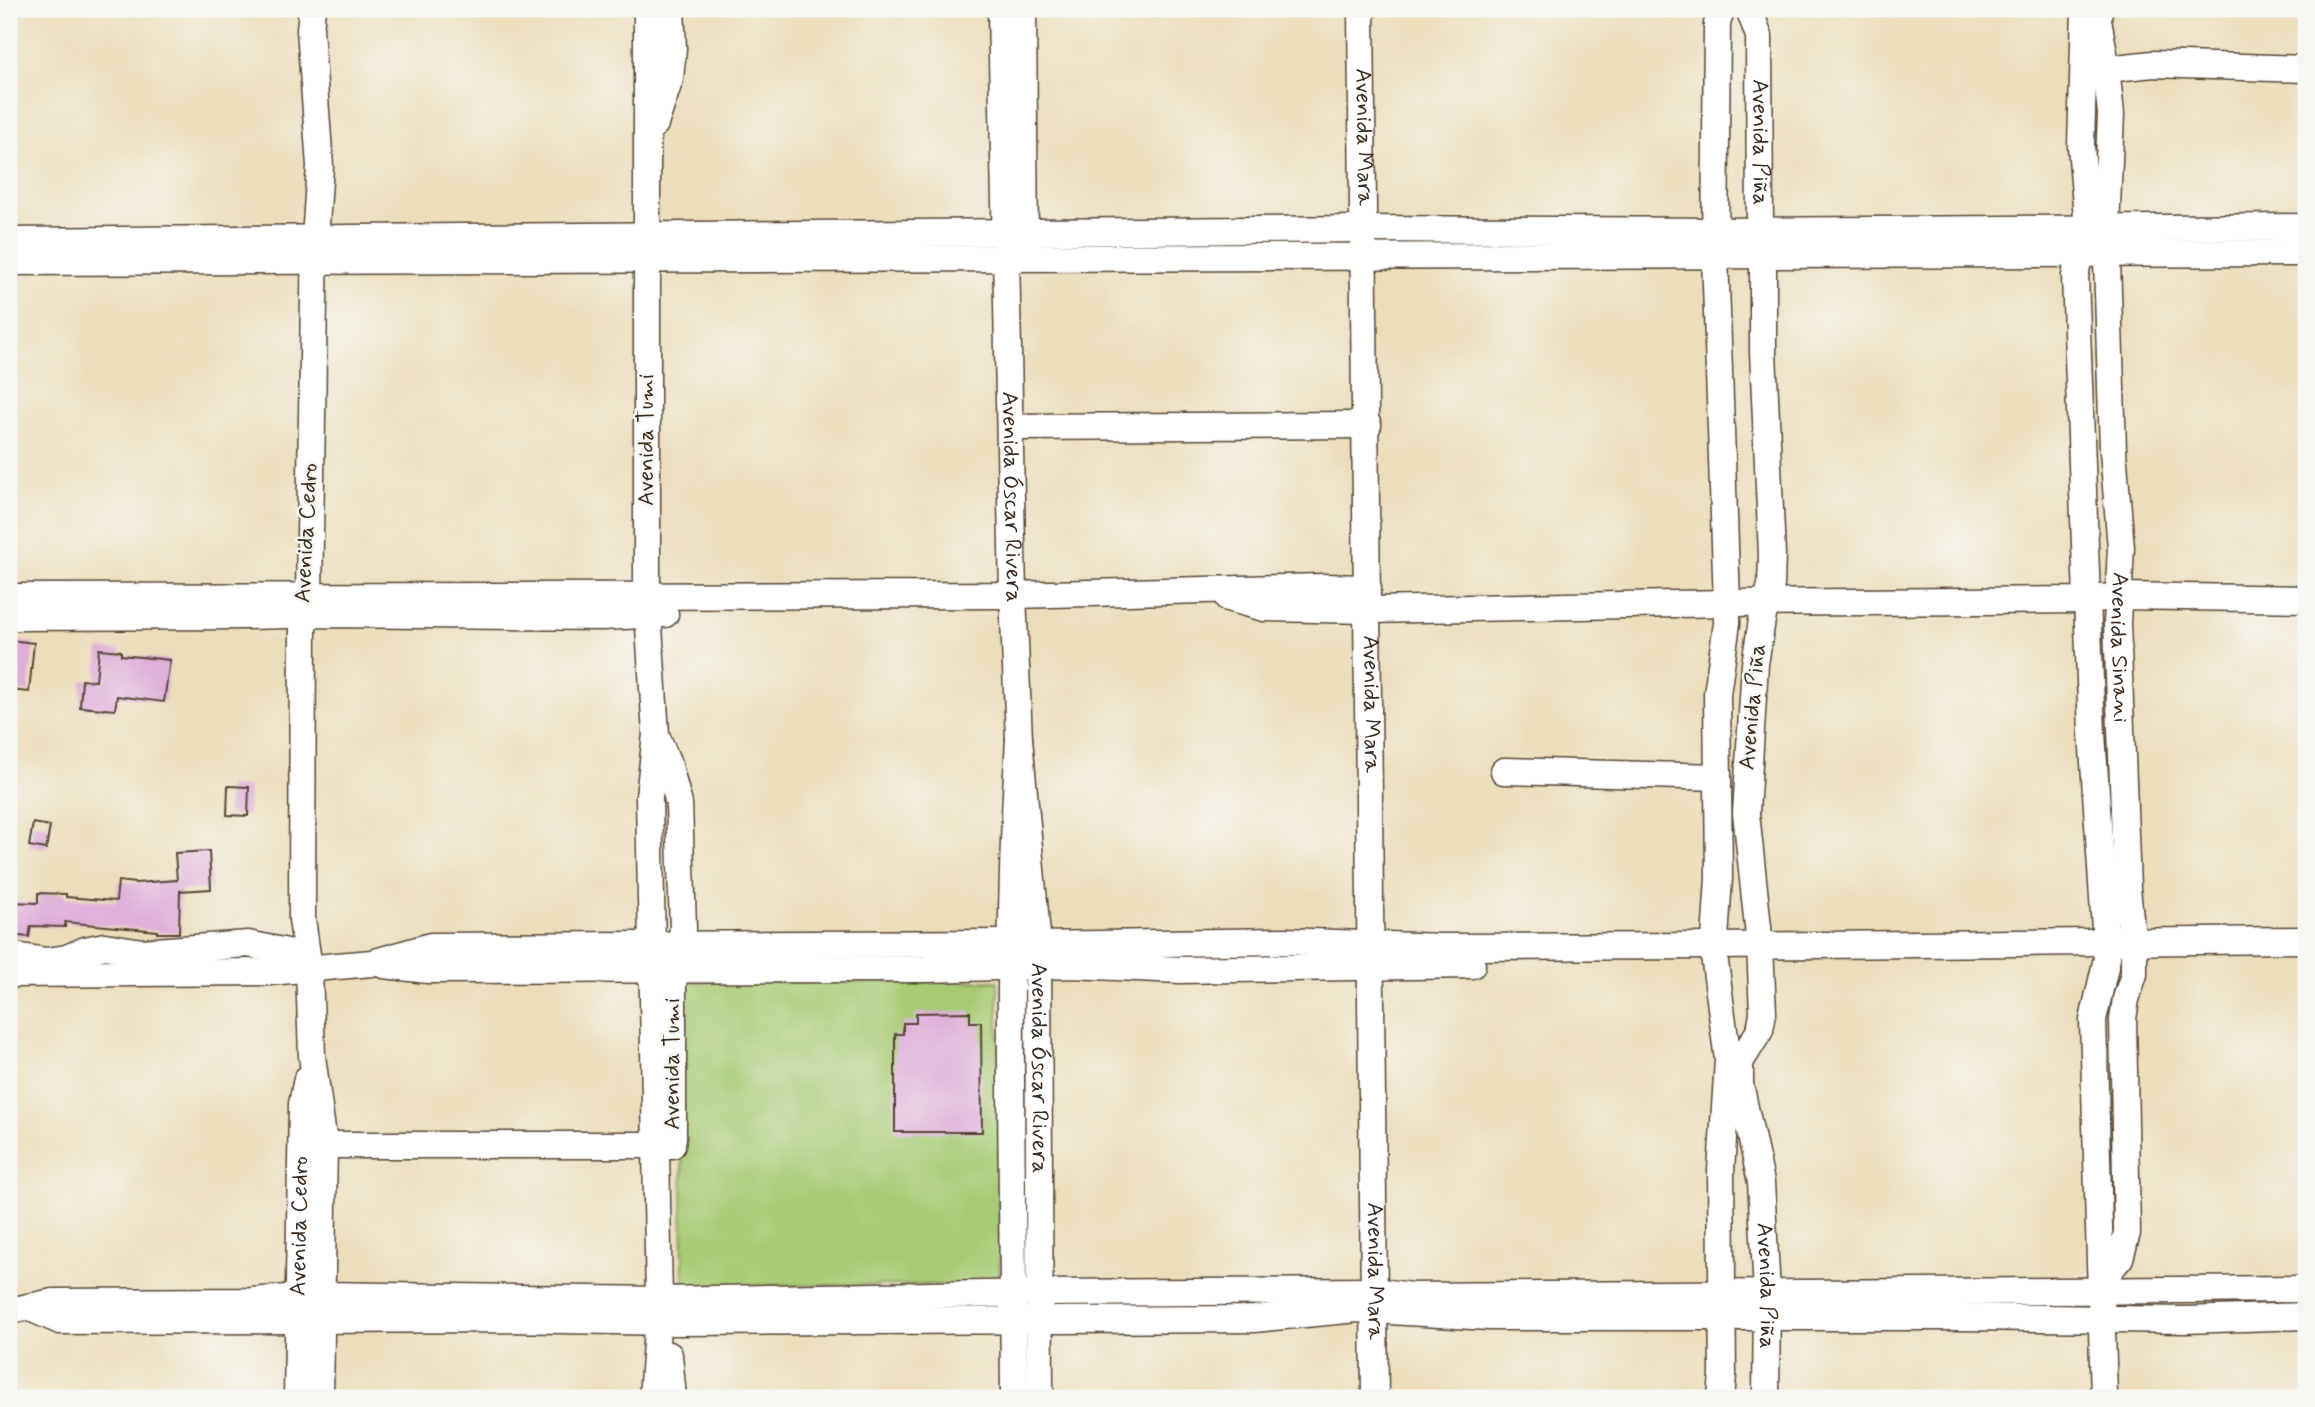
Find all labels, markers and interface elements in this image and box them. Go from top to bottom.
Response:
street label: Avenida Mara [1347,68,1379,206]
street label: Avenida Piña [1744,79,1775,205]
street label: Avenida Tumi [632,374,662,506]
street label: Avenida Óscar Rivera [994,391,1028,603]
street label: Avenida Cedro [288,462,326,604]
street label: Avenida Sinani [2102,571,2136,723]
street label: Avenida Mara [1355,635,1386,773]
street label: Avenida Piña [1733,643,1773,771]
street label: Avenida Óscar Rivera [1023,962,1054,1173]
street label: Avenida Tumi [658,998,688,1130]
street label: Avenida Cedro [284,1156,316,1296]
street label: Avenida Mara [1359,1202,1390,1340]
street label: Avenida Piña [1748,1222,1782,1349]

